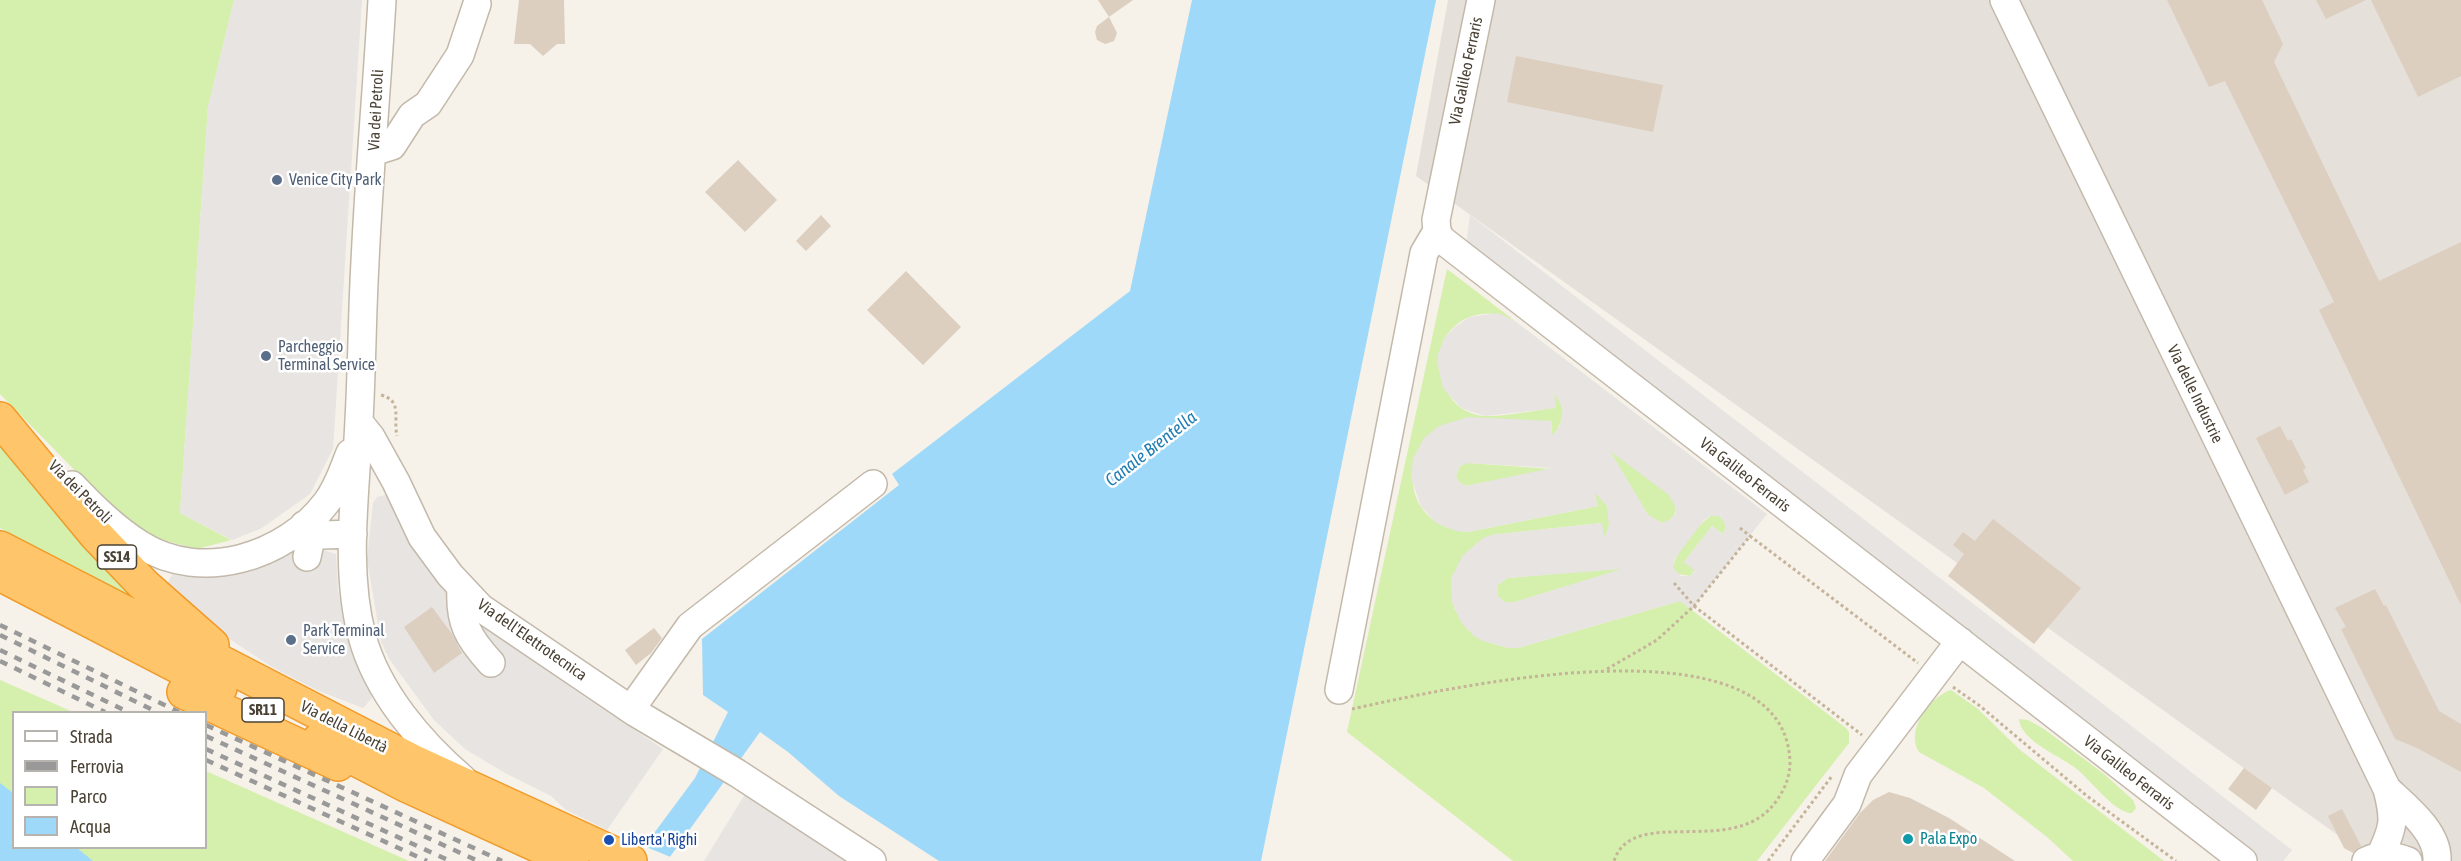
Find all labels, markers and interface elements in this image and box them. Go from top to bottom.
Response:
street label: Via Galileo Ferraris [1445,15,1487,127]
street label: Via dei Petroli [364,69,388,151]
place label: Venice City Park [289,170,381,190]
marker: Venice City Park [270,173,284,187]
place label: Parcheggio Terminal Service [278,337,375,375]
street label: Via delle Industrie [2163,342,2227,446]
marker: Parcheggio Terminal Service [259,349,273,363]
water label: Canale Brentella [1101,407,1201,491]
street label: Via Galileo Ferraris [1696,434,1794,516]
street label: Via dei Petroli [44,456,116,528]
road number: SS14 [98,545,136,569]
street label: Via dell'Elettrotecnica [474,595,590,685]
place label: Park Terminal Service [303,621,385,659]
marker: Park Terminal Service [284,633,298,647]
street label: Via della Libertà [297,697,391,757]
road number: SR11 [242,698,284,722]
legend [12,711,207,849]
text: Strada [70,726,113,747]
street label: Via Galileo Ferraris [2080,732,2178,814]
text: Ferrovia [70,756,124,777]
text: Parco [70,786,107,807]
text: Acqua [70,816,111,837]
place label: Pala Expo [1920,829,1977,849]
place label: Liberta' Righi [621,830,697,850]
marker: Pala Expo [1901,832,1915,846]
marker: Liberta' Righi [602,833,616,847]

